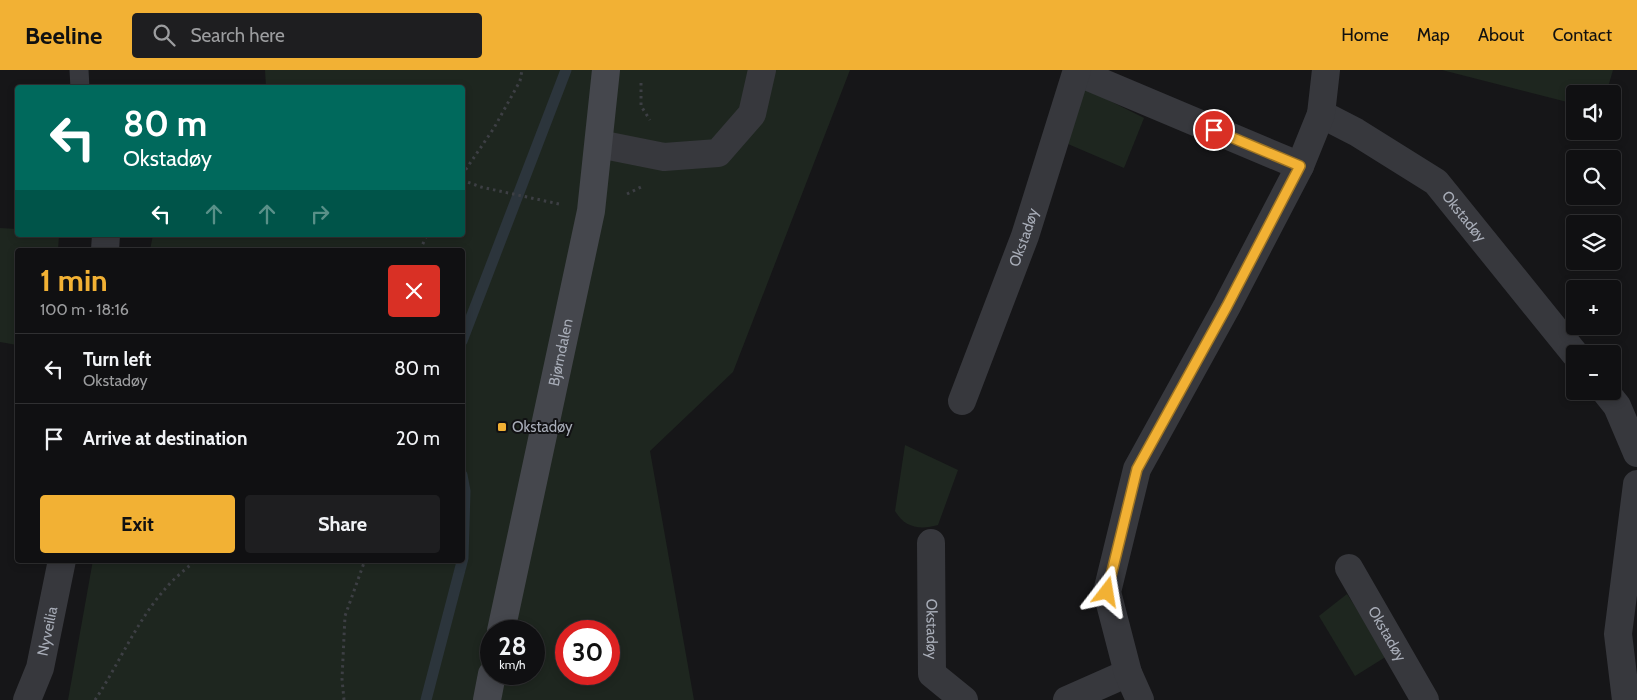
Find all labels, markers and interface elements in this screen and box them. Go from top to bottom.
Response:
search box [132,13,482,58]
text: Beeline [25,21,102,50]
icon: search [150,21,178,49]
text: Search here [190,24,285,47]
text: Home [1341,24,1389,46]
text: Map [1417,24,1450,46]
text: About [1478,24,1524,46]
text: Contact [1552,24,1612,46]
map controls [1566,85,1621,400]
button: sound [1566,85,1621,140]
text: 80 m [123,102,207,145]
icon: left [40,105,105,170]
pin [1193,109,1235,151]
icon: arrive [1200,116,1228,144]
text: Okstadøy [123,145,212,172]
button: search [1566,150,1621,205]
street label: Okstadøy [1438,187,1490,246]
icon: left [147,200,175,228]
icon: ahead [200,200,228,228]
icon: ahead [253,200,281,228]
icon: right [306,200,334,228]
street label: Okstadøy [1005,205,1042,269]
button: layers [1566,215,1621,270]
text: 1 min [40,262,108,299]
button: close [388,265,440,317]
button: + [1566,280,1621,335]
text: 100 m · 18:16 [40,300,129,319]
street label: Bjørndalen [545,317,577,388]
button: − [1566,345,1621,400]
text: Turn left [83,348,151,371]
icon: left [40,355,68,383]
text: 80 m [394,357,440,380]
text: Okstadøy [83,371,148,390]
place label: Okstadøy [512,418,573,436]
marker: Okstadøy [496,421,508,433]
icon: arrive [40,425,68,453]
text: Arrive at destination [83,427,247,450]
text: 20 m [396,427,440,450]
button: Exit [40,495,235,553]
button: Share [245,495,440,553]
position arrow [1080,565,1132,617]
street label: Okstadøy [922,599,941,660]
street label: Okstadøy [1364,603,1410,665]
street label: Nyveilia [34,604,61,658]
speed limit sign: 30 [555,620,620,685]
text: 28 [498,631,527,661]
text: km/h [499,657,526,672]

